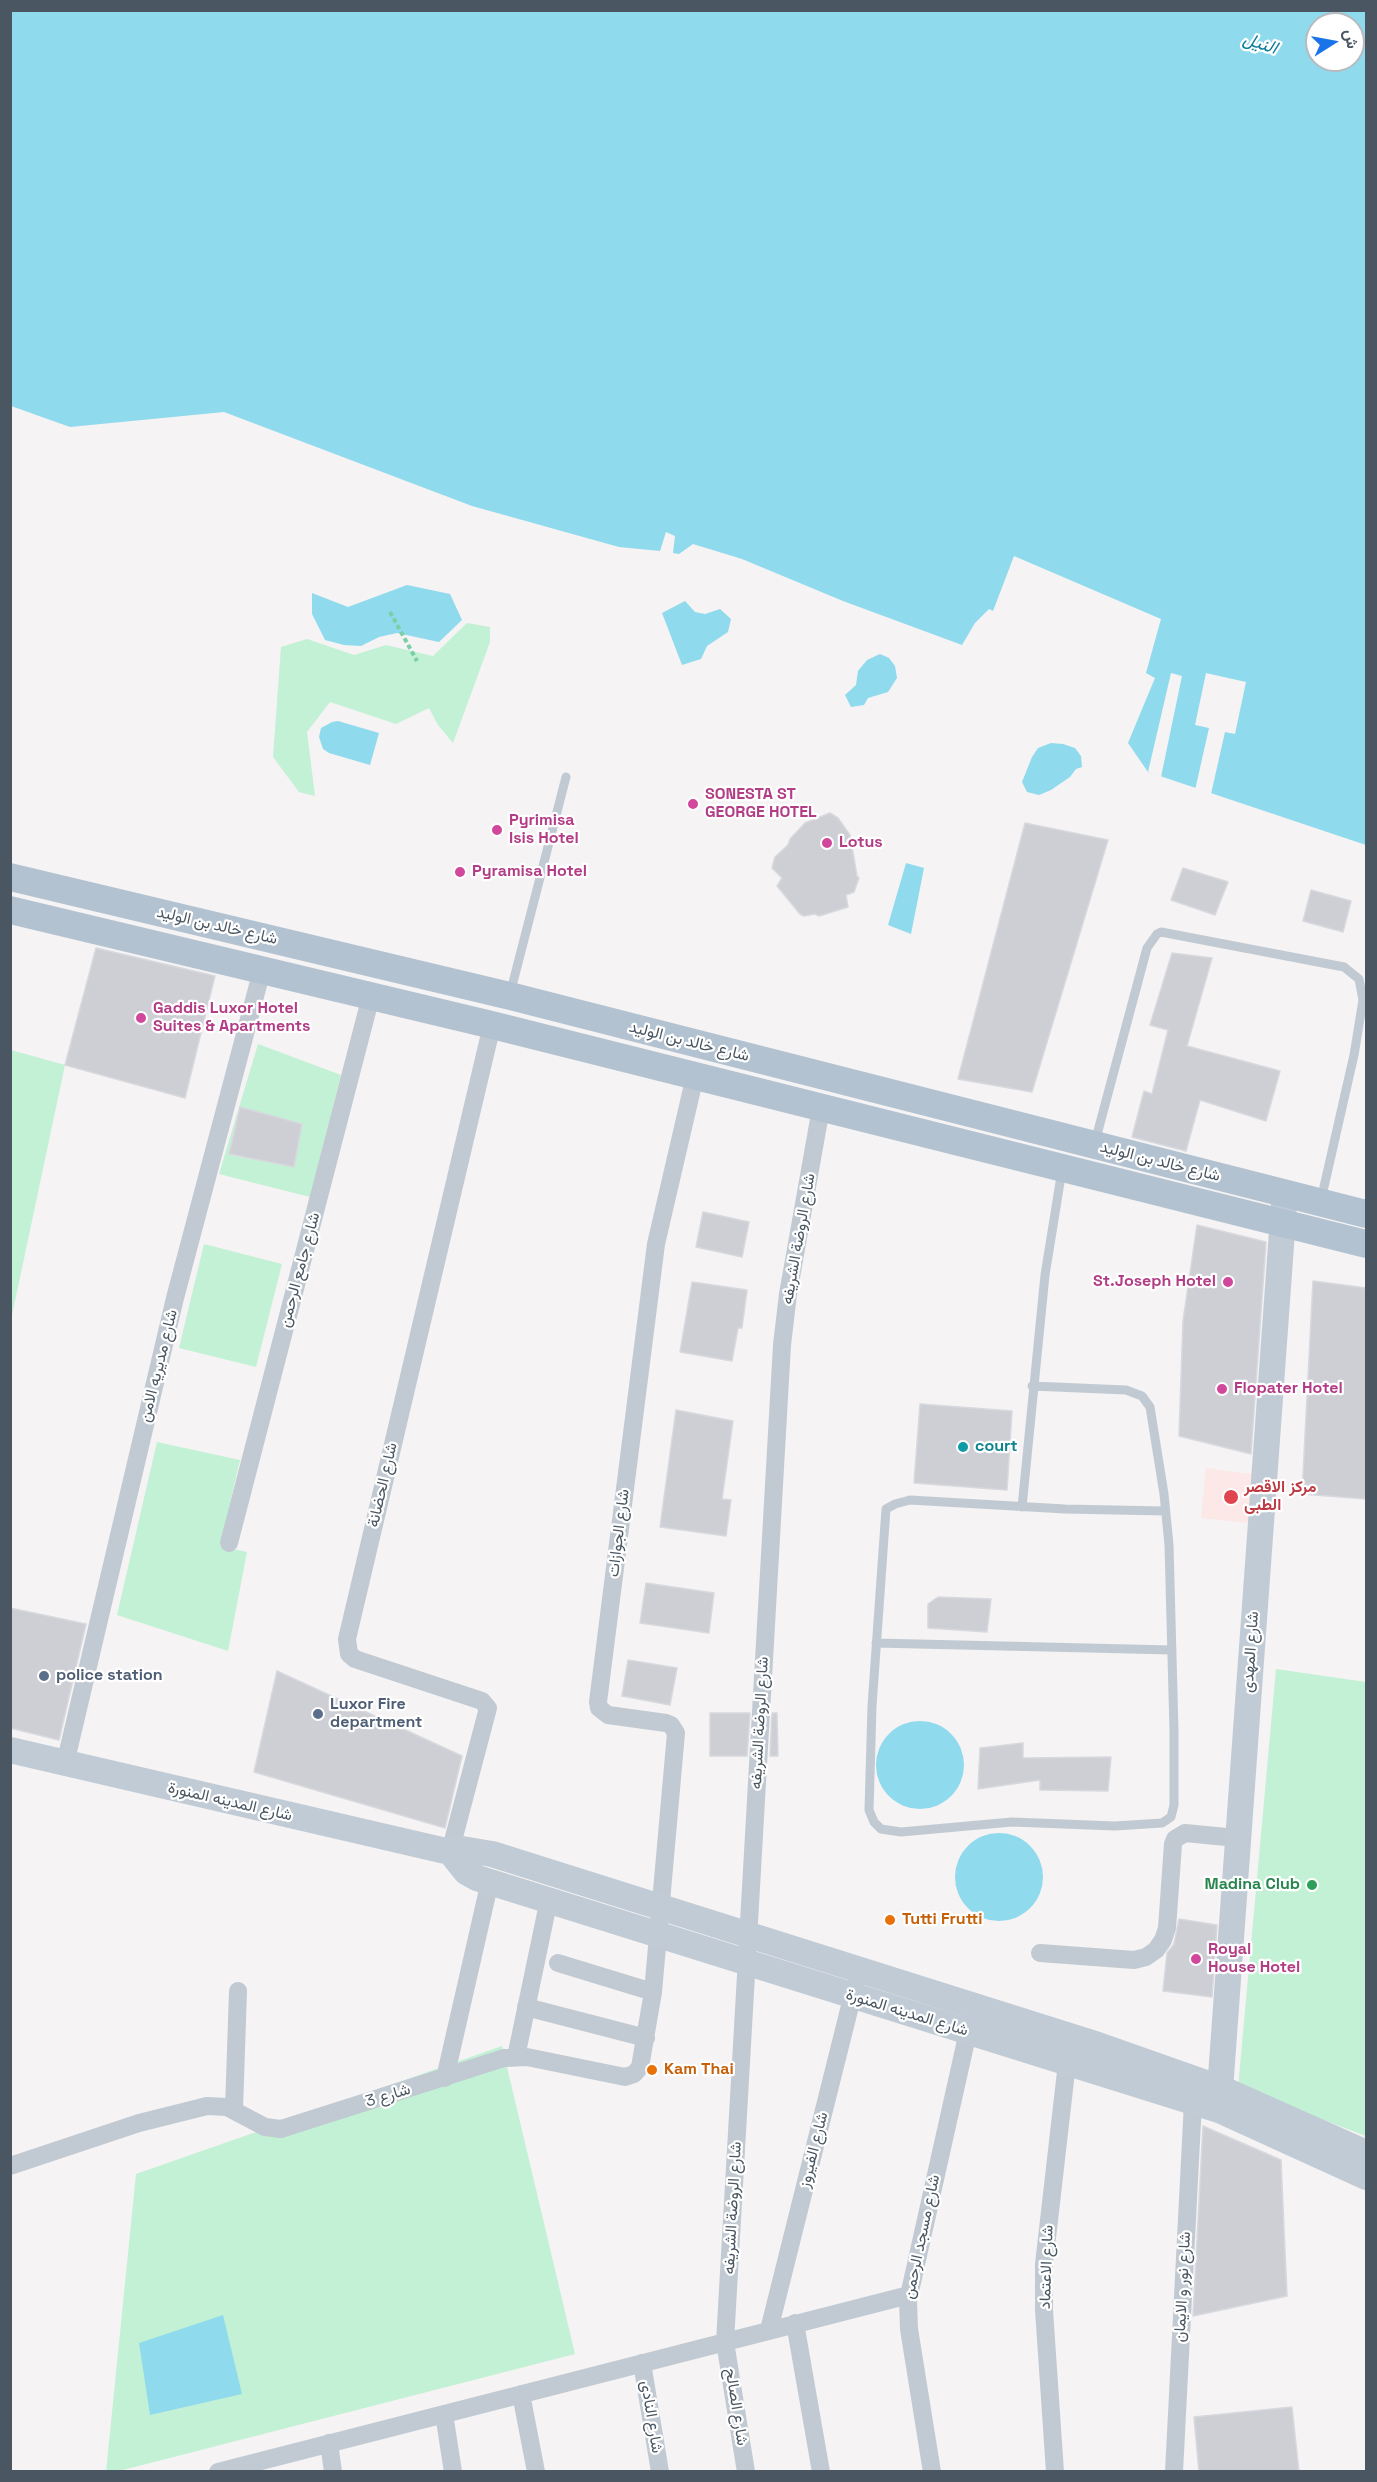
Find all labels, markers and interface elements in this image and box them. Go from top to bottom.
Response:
north arrow [1305,12,1365,72]
text: ش [1339,27,1363,50]
water label: النيل [1240,28,1280,60]
place label: SONESTA ST GEORGE HOTEL [705,785,817,823]
marker: SONESTA ST GEORGE HOTEL [686,797,700,811]
place label: Pyrimisa Isis Hotel [509,811,579,849]
marker: Pyrimisa Isis Hotel [490,823,504,837]
place label: Lotus [839,833,883,853]
marker: Lotus [820,836,834,850]
place label: Pyramisa Hotel [472,862,587,882]
marker: Pyramisa Hotel [453,865,467,879]
street label: شارع خالد بن الوليد [155,903,279,949]
place label: Gaddis Luxor Hotel Suites & Apartments [153,999,310,1037]
marker: Gaddis Luxor Hotel Suites & Apartments [134,1011,148,1025]
street label: شارع خالد بن الوليد [627,1018,751,1066]
street label: شارع خالد بن الوليد [1098,1138,1222,1186]
street label: شارع الروضة الشريفه [778,1172,820,1306]
street label: شارع جامع الرحمن [275,1210,325,1330]
place label: St.Joseph Hotel [1093,1272,1216,1292]
marker: St.Joseph Hotel [1221,1275,1235,1289]
street label: شارع مديريه الامن [136,1308,182,1424]
place label: Flopater Hotel [1234,1379,1343,1399]
marker: Flopater Hotel [1215,1382,1229,1396]
place label: court [975,1437,1018,1457]
marker: court [956,1440,970,1454]
street label: شارع الحضانة [364,1441,402,1529]
place label: مركز الاقصر الطبى [1244,1478,1316,1516]
street label: شارع الجوازات [604,1488,634,1578]
marker: مركز الاقصر الطبى [1222,1488,1240,1506]
street label: شارع المهدى [1239,1611,1263,1693]
street label: شارع الروضة الشريفه [747,1656,773,1790]
place label: police station [56,1666,163,1686]
marker: police station [37,1669,51,1683]
place label: Luxor Fire department [330,1695,422,1733]
marker: Luxor Fire department [311,1707,325,1721]
street label: شارع المدينه المنورة [166,1778,294,1826]
place label: Madina Club [1205,1875,1300,1895]
marker: Madina Club [1305,1878,1319,1892]
place label: Tutti Frutti [902,1910,982,1930]
marker: Tutti Frutti [883,1913,897,1927]
place label: Royal House Hotel [1208,1940,1300,1978]
marker: Royal House Hotel [1189,1952,1203,1966]
street label: شارع المدينه المنورة [844,1985,970,2041]
place label: Kam Thai [664,2060,734,2080]
marker: Kam Thai [645,2063,659,2077]
street label: شارع 3 [363,2080,413,2112]
street label: شارع الفيروز [795,2110,833,2190]
street label: شارع الروضة الشريفه [720,2141,746,2275]
street label: شارع مسجد الرحمن [899,2173,945,2301]
street label: شارع الاعتماد [1036,2225,1058,2309]
street label: شارع نور و الايمان [1171,2231,1195,2343]
street label: شارع الصالح [720,2367,752,2447]
street label: شارع النادى [636,2379,666,2455]

